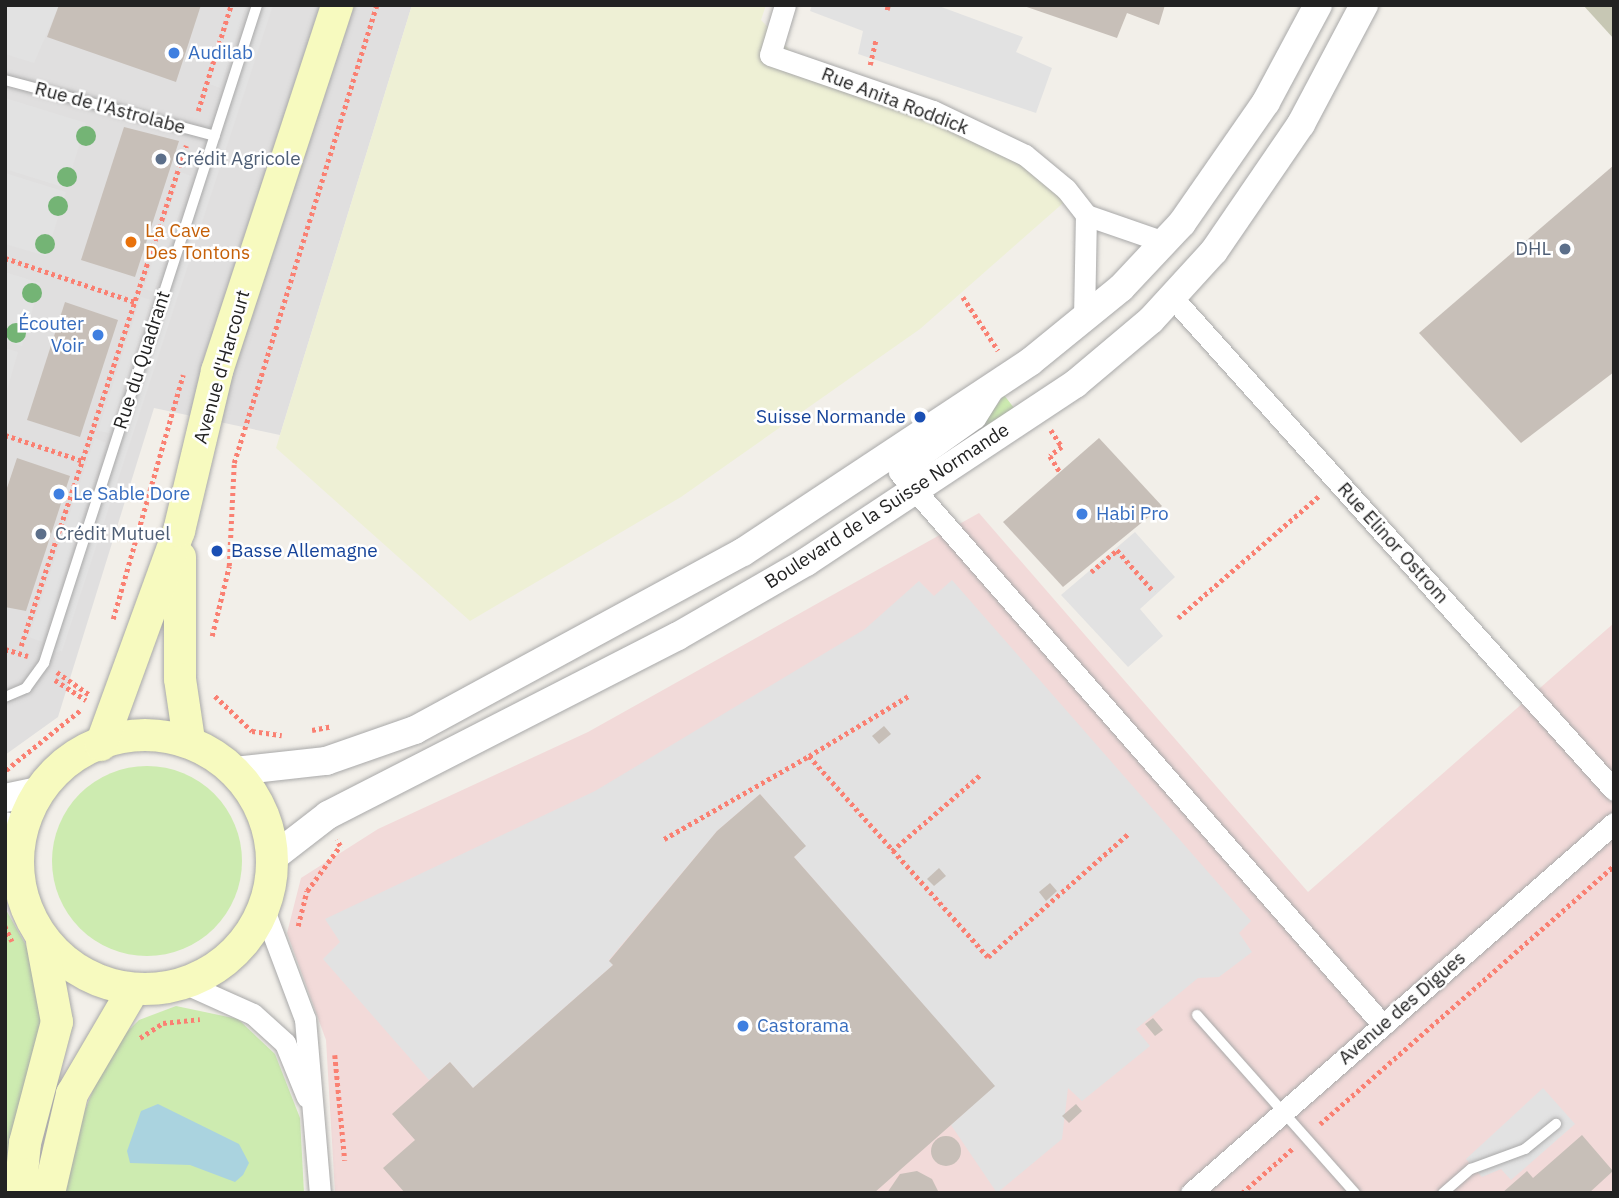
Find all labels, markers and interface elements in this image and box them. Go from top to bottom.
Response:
place label: Audilab [188,42,253,64]
marker: Audilab [166,45,182,61]
street label: Rue Anita Roddick [818,62,972,140]
street label: Rue de l'Astrolabe [32,77,188,139]
place label: Crédit Agricole [175,148,301,170]
marker: Crédit Agricole [153,151,169,167]
place label: La Cave Des Tontons [145,220,250,264]
marker: La Cave Des Tontons [123,234,139,250]
place label: DHL [1515,238,1551,260]
marker: DHL [1557,241,1573,257]
street label: Rue du Quadrant [109,288,175,432]
street label: Avenue d'Harcourt [189,288,255,446]
place label: Écouter Voir [18,313,84,357]
marker: Écouter Voir [90,327,106,343]
place label: Suisse Normande [756,406,906,428]
marker: Suisse Normande [912,409,928,425]
street label: Boulevard de la Suisse Normande [761,418,1013,594]
street label: Rue Elinor Ostrom [1333,478,1453,608]
place label: Le Sable Dore [73,483,190,505]
marker: Le Sable Dore [51,486,67,502]
place label: Habi Pro [1096,503,1169,525]
marker: Habi Pro [1074,506,1090,522]
place label: Crédit Mutuel [55,523,170,545]
marker: Crédit Mutuel [33,526,49,542]
place label: Basse Allemagne [231,540,378,562]
marker: Basse Allemagne [209,543,225,559]
street label: Avenue des Digues [1334,947,1470,1069]
place label: Castorama [757,1015,849,1037]
marker: Castorama [735,1018,751,1034]

